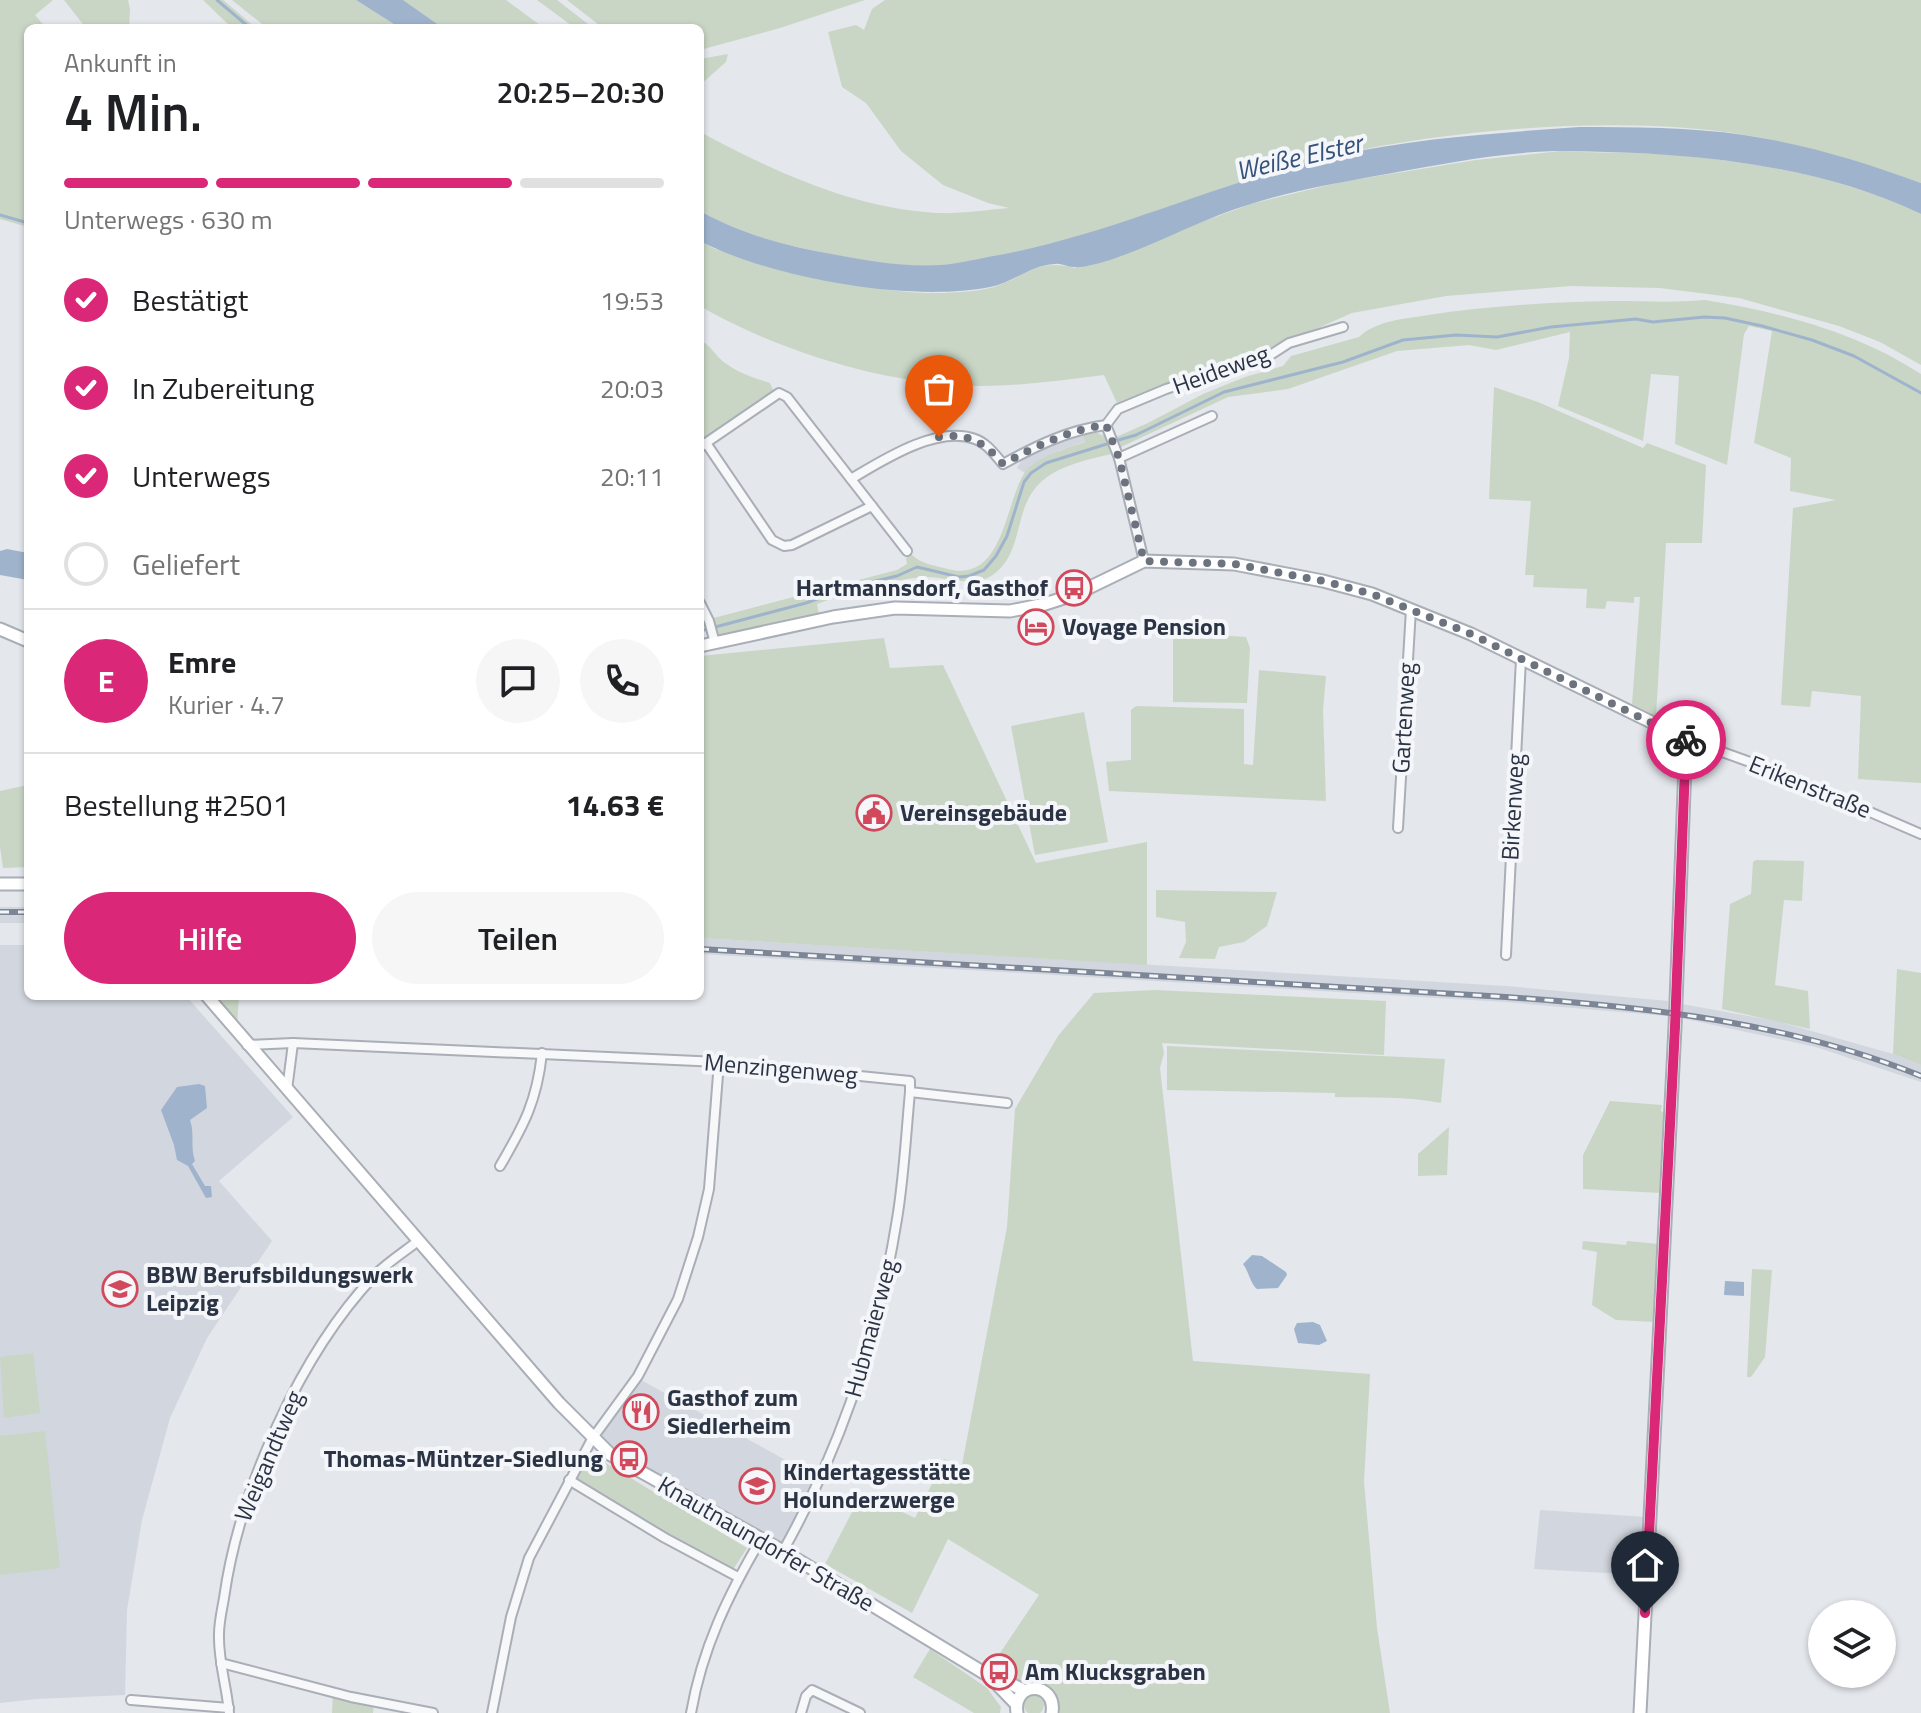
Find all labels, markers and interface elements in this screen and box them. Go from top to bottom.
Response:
text: Ankunft in [64,43,177,82]
text: 20:25–20:30 [497,69,664,115]
text: 4 Min. [64,72,202,151]
water label: Weiße Elster [1232,122,1369,190]
text: Unterwegs · 630 m [64,200,272,239]
text: Bestätigt [132,277,248,323]
icon: check [64,278,108,322]
text: 19:53 [600,281,664,320]
street label: Heideweg [1167,335,1274,403]
pin [905,355,973,437]
text: In Zubereitung [132,365,315,411]
icon: check [64,366,108,410]
icon: bag [917,367,961,411]
text: 20:03 [600,369,664,408]
text: Unterwegs [132,453,271,499]
icon: check [64,454,108,498]
text: 20:11 [600,457,664,496]
text: Geliefert [132,541,240,587]
place label: Hartmannsdorf, Gasthof [796,569,1048,605]
bus stop icon: Hartmannsdorf, Gasthof [1055,569,1093,607]
hotel icon: Voyage Pension [1017,608,1055,646]
place label: Voyage Pension [1062,608,1226,644]
text: Emre [168,639,236,685]
button: chat [476,639,560,723]
button: phone [580,639,664,723]
text: E [98,658,114,704]
street label: Gartenweg [1382,662,1424,774]
text: Kurier · 4.7 [168,685,285,724]
courier [1646,700,1726,780]
icon: bike [1664,718,1708,762]
street label: Erikenstraße [1744,745,1877,827]
street label: Birkenweg [1491,753,1533,861]
text: Bestellung #2501 [64,782,289,828]
text: 14.63 € [566,782,664,828]
public building icon: Vereinsgebäude [855,794,893,832]
place label: Vereinsgebäude [900,794,1067,830]
button: Hilfe [64,892,356,984]
button: Teilen [372,892,664,984]
street label: Menzingenweg [703,1043,859,1093]
street label: Hubmaierweg [834,1255,906,1401]
place label: BBW Berufsbildungswerk Leipzig [146,1256,414,1320]
school or university icon: BBW Berufsbildungswerk Leipzig [101,1270,139,1308]
place label: Gasthof zum Siedlerheim [667,1379,798,1443]
street label: Weigandtweg [224,1385,312,1527]
restaurant icon: Gasthof zum Siedlerheim [622,1393,660,1431]
place label: Thomas-Müntzer-Siedlung [324,1440,603,1476]
bus stop icon: Thomas-Müntzer-Siedlung [610,1440,648,1478]
place label: Kindertagesstätte Holunderzwerge [783,1453,970,1517]
street label: Knautnaundorfer Straße [652,1466,881,1620]
school or university icon: Kindertagesstätte Holunderzwerge [738,1467,776,1505]
pin [1611,1531,1679,1613]
icon: home [1623,1543,1667,1587]
map controls [1808,1600,1896,1688]
button: layers [1808,1600,1896,1688]
bus stop icon: Am Klucksgraben [980,1653,1018,1691]
place label: Am Klucksgraben [1025,1653,1206,1689]

